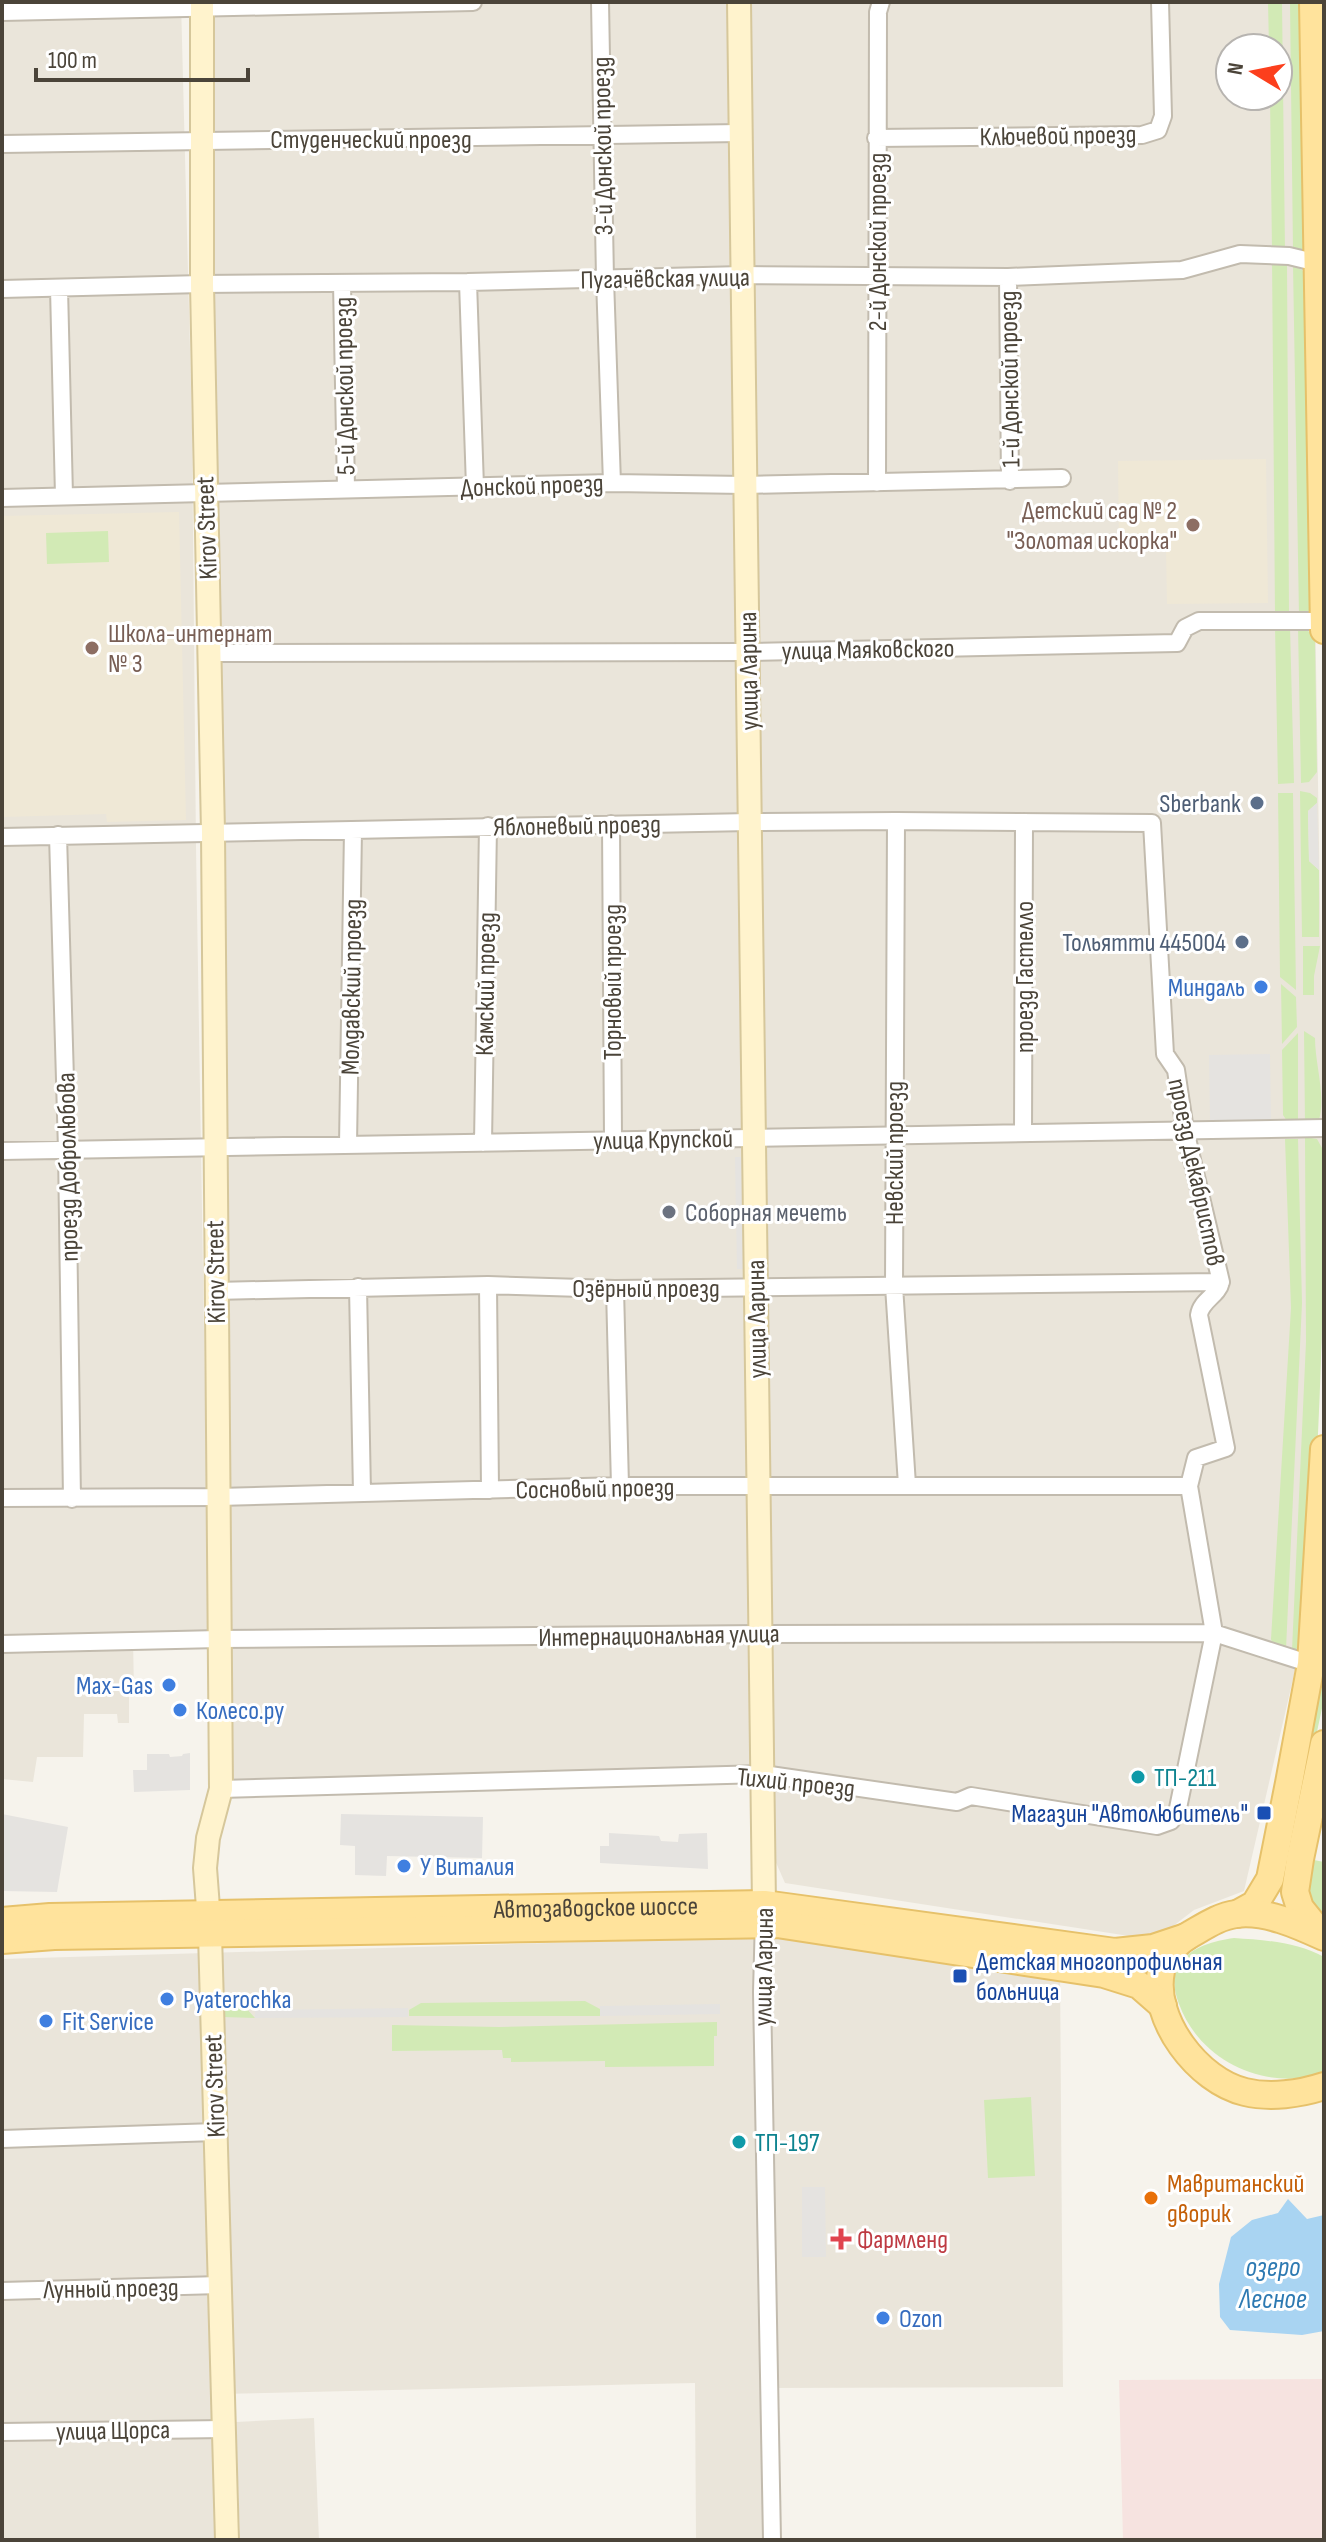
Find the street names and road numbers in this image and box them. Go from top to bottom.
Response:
street label: 3-й Донской проезд [586,56,621,236]
street label: Ключевой проезд [979,120,1137,153]
street label: Студенческий проезд [270,125,472,156]
street label: 2-й Донской проезд [863,153,894,331]
street label: Пугачёвская улица [580,263,750,296]
street label: 1-й Донской проезд [993,290,1028,468]
street label: 5-й Донской проезд [328,297,363,475]
street label: Донской проезд [460,469,604,504]
street label: Kirov Street [190,476,225,580]
street label: улица Ларина [733,611,766,731]
street label: улица Маяковского [781,633,955,668]
street label: Яблоневый проезд [493,810,661,843]
street label: Молдавский проезд [335,899,370,1075]
street label: проезд Гастелло [1010,901,1041,1053]
street label: Торновый проезд [598,904,629,1060]
street label: Камский проезд [470,912,503,1056]
street label: проезд Добролюбова [51,1072,86,1262]
street label: проезд Декабристов [1161,1076,1231,1269]
street label: Невский проезд [880,1081,911,1225]
street label: улица Крупской [593,1124,733,1157]
street label: Kirov Street [200,1220,233,1324]
street label: улица Ларина [741,1259,774,1379]
street label: Озёрный проезд [572,1274,720,1305]
street label: Сосновый проезд [515,1473,675,1506]
street label: Интернациональная улица [538,1619,780,1654]
street label: Тихий проезд [735,1762,856,1805]
street label: Автозаводское шоссе [492,1891,698,1926]
street label: улица Ларина [748,1907,781,2027]
street label: Kirov Street [198,2034,233,2138]
street label: Лунный проезд [42,2273,179,2306]
street label: улица Щорса [56,2415,170,2448]

